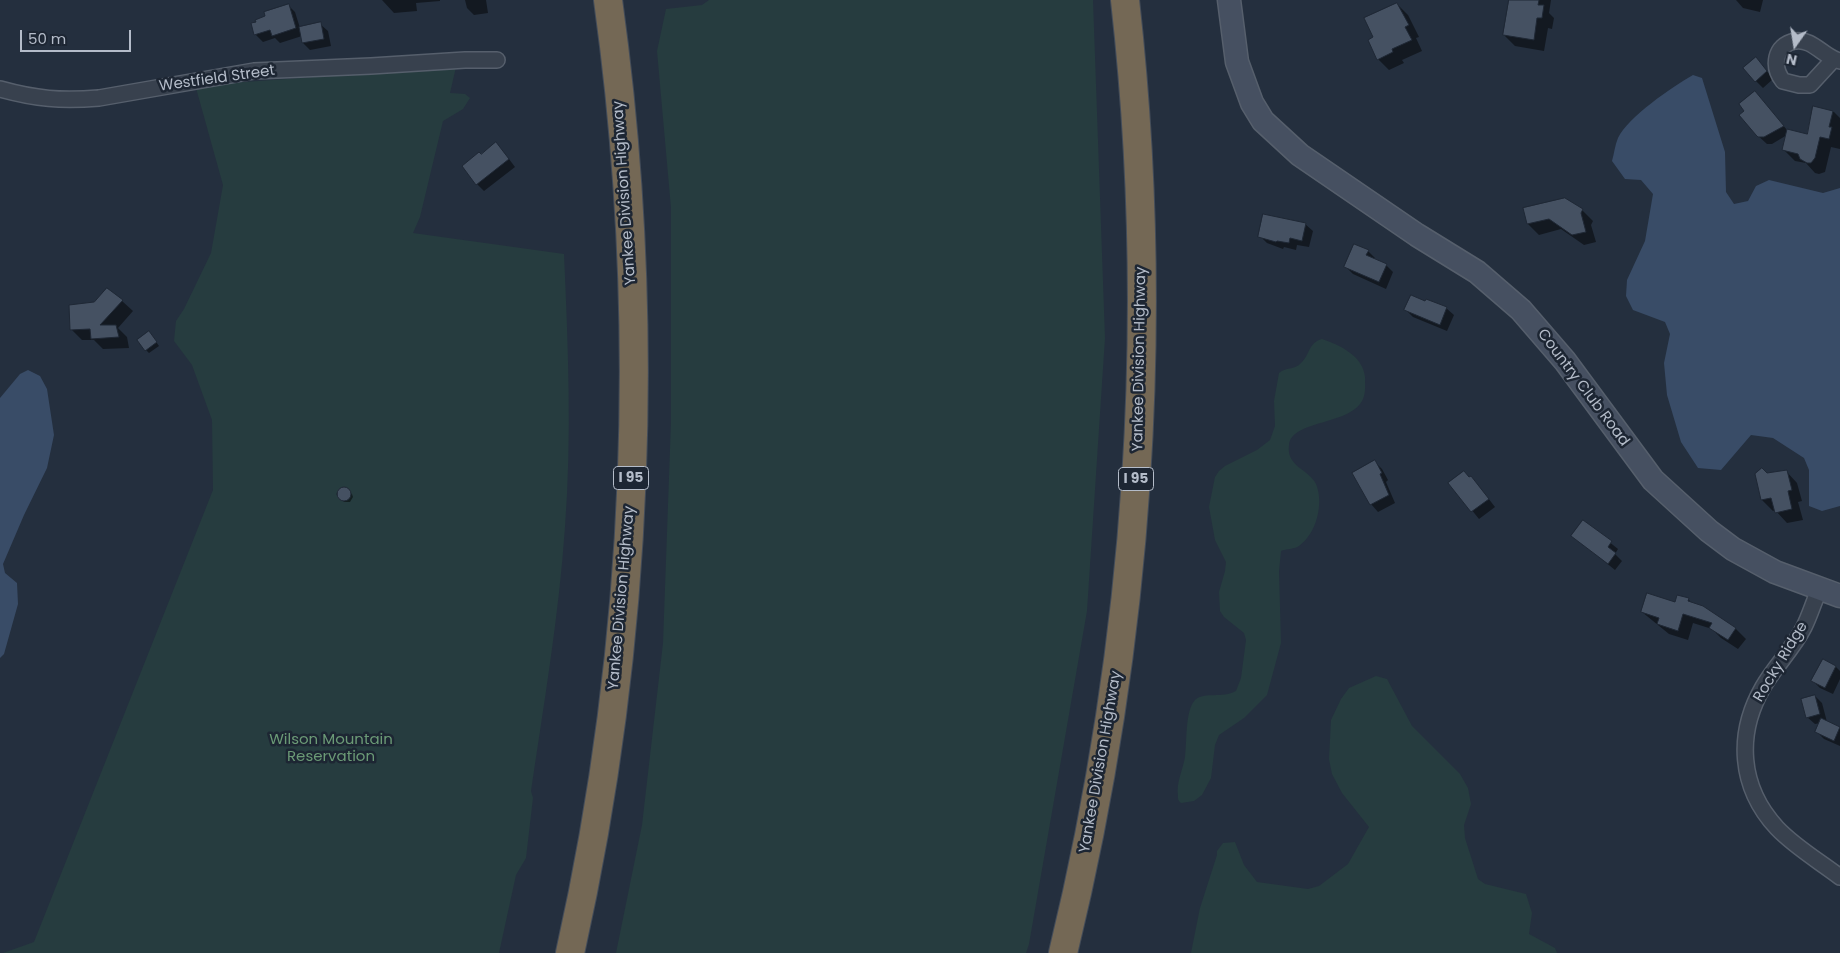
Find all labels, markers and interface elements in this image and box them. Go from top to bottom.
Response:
scale bar [22,20,134,52]
north arrow [1770,20,1820,70]
text: 50 m [28,28,66,49]
text: N [1784,49,1799,71]
street label: Westfield Street [158,62,276,96]
street label: Yankee Division Highway [610,100,640,286]
street label: Yankee Division Highway [1129,267,1151,451]
street label: Country Club Road [1533,326,1633,450]
road number: I 95 [614,466,648,489]
road number: I 95 [1118,468,1154,490]
street label: Yankee Division Highway [605,505,639,691]
street label: Rocky Ridge [1750,619,1812,705]
street label: Yankee Division Highway [1076,670,1126,854]
park label: Wilson Mountain Reservation [269,731,393,766]

